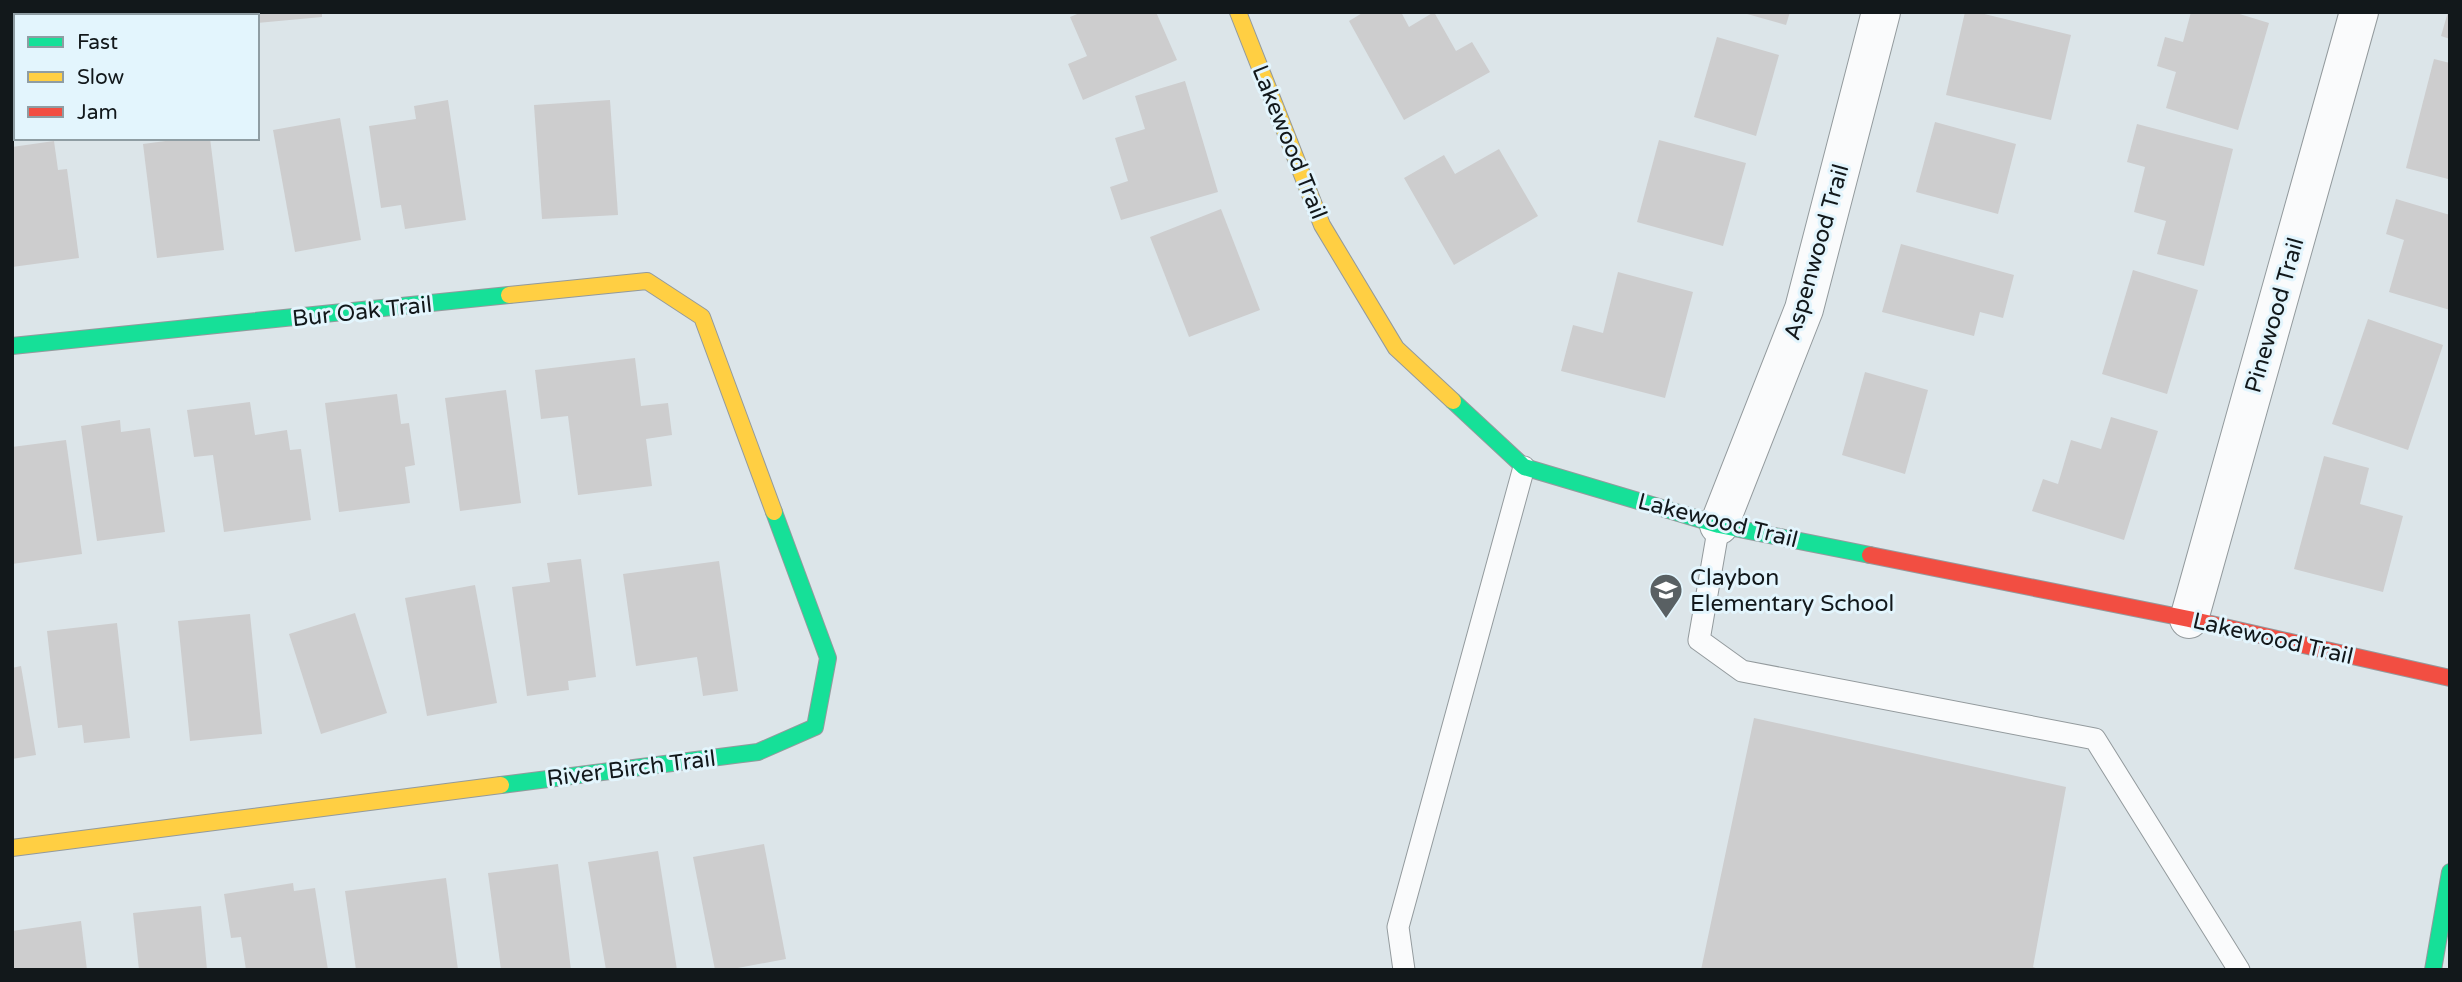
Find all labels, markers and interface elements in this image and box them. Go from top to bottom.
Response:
legend [14,14,259,140]
text: Fast [77,30,118,55]
street label: Lakewood Trail [1245,61,1333,224]
text: Slow [77,65,125,90]
text: Jam [77,100,118,125]
street label: Aspenwood Trail [1778,161,1855,344]
street label: Pinewood Trail [2239,234,2311,396]
street label: Bur Oak Trail [291,291,433,333]
street label: Lakewood Trail [1635,488,1801,554]
place label: Claybon Elementary School [1690,564,1894,618]
school or university icon: Claybon Elementary School [1647,571,1685,620]
street label: Lakewood Trail [2190,607,2356,671]
street label: River Birch Trail [545,745,717,793]

